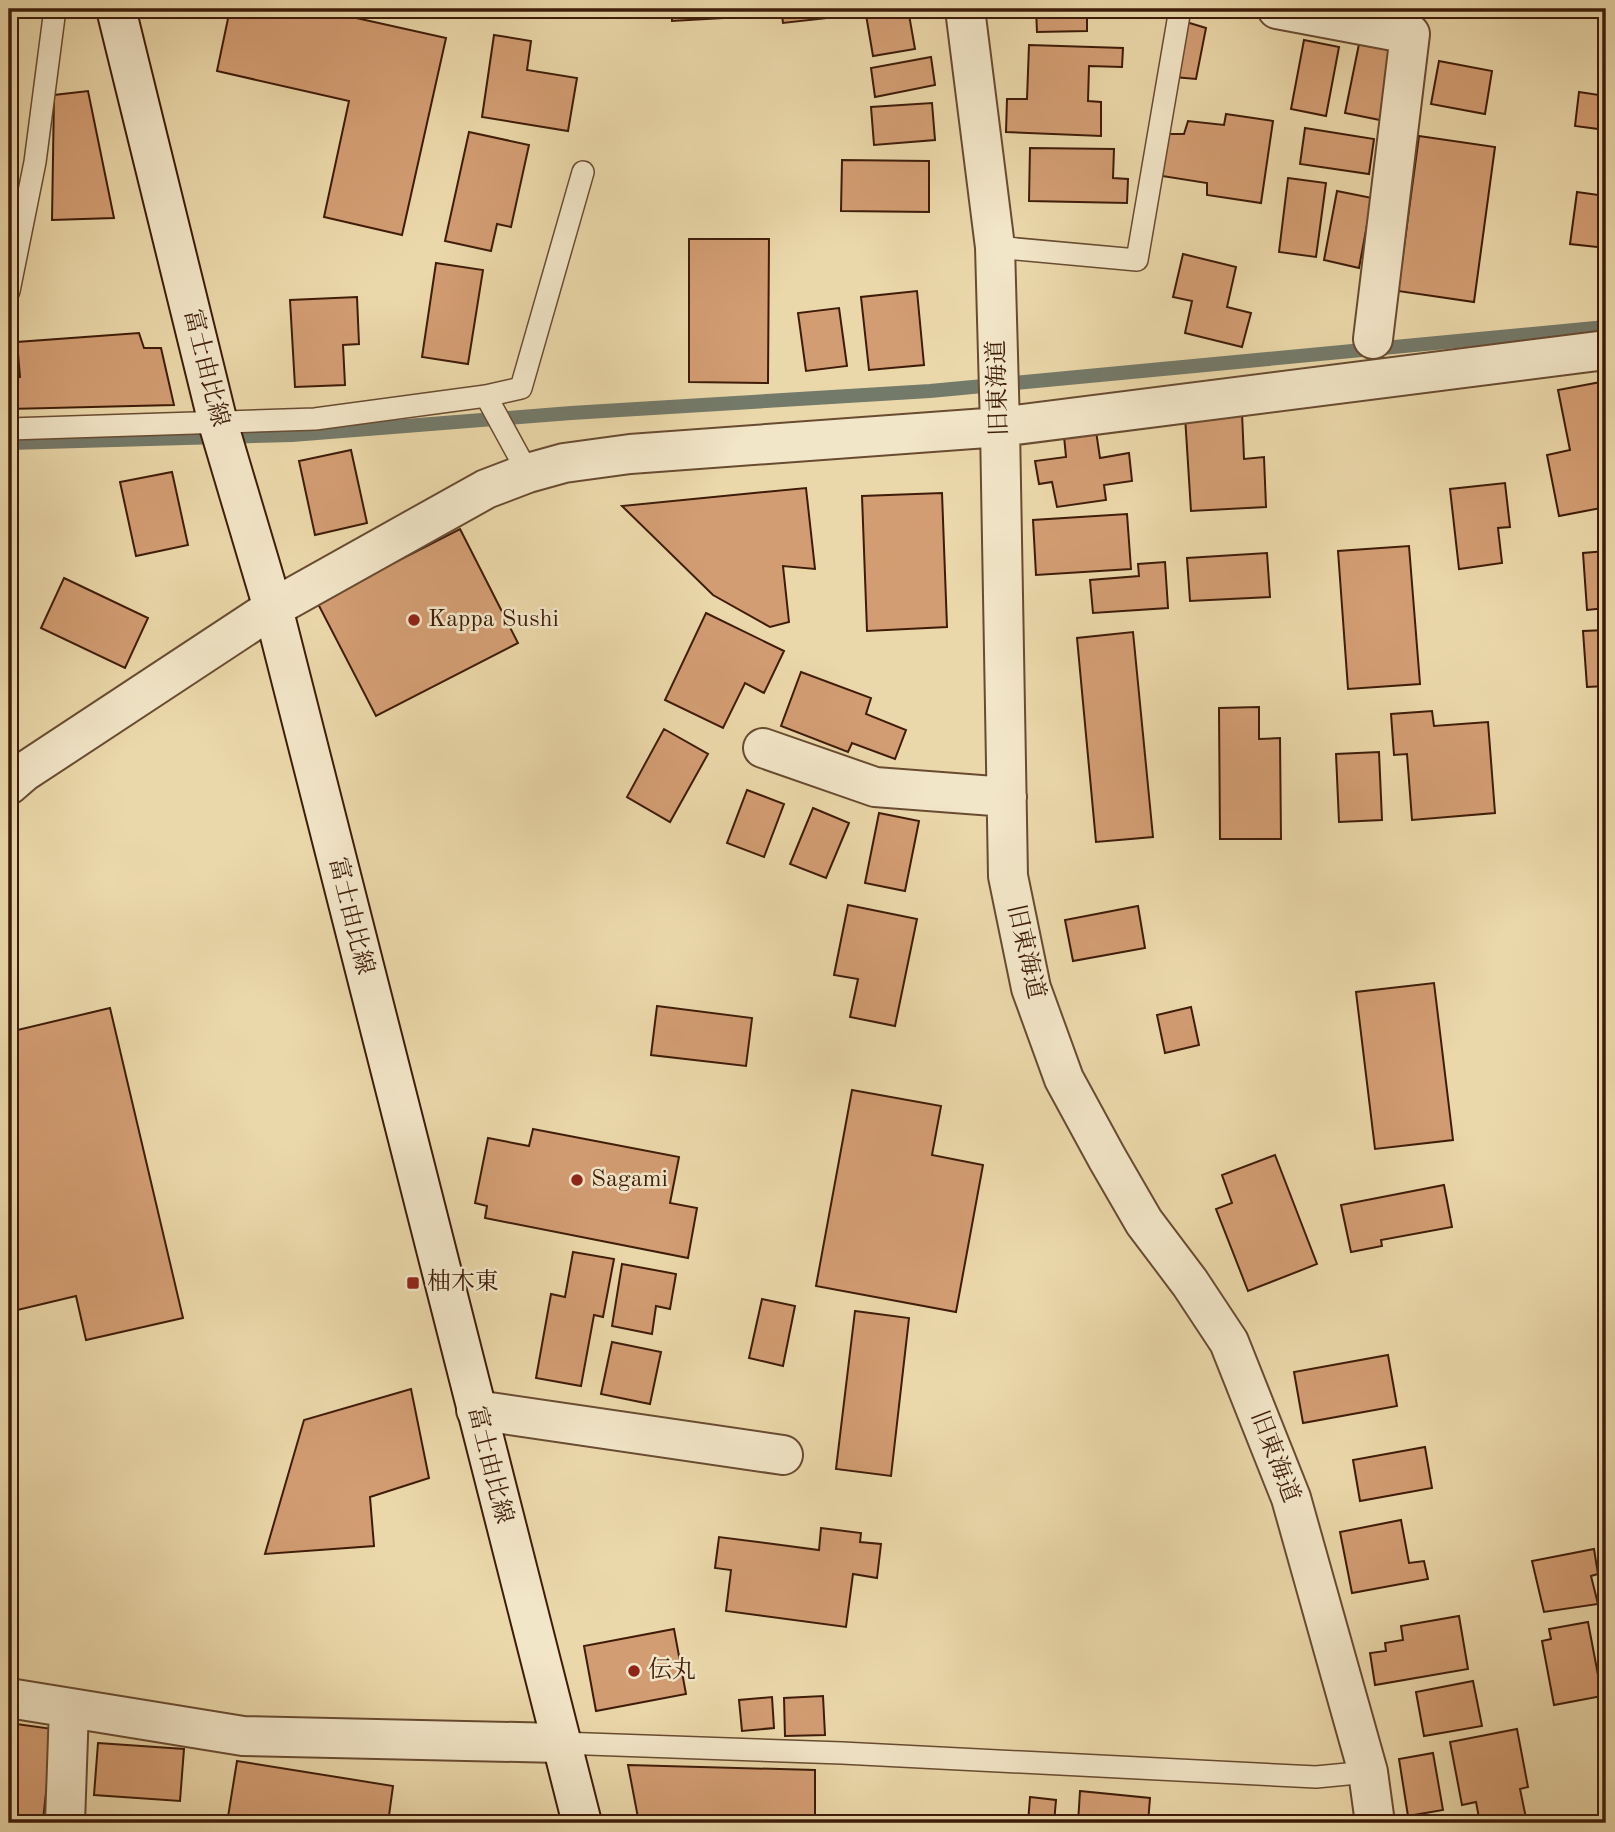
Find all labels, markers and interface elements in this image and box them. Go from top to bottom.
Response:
street label: 富士由比線 [179,306,234,429]
street label: 旧東海道 [982,340,1013,436]
place label: Kappa Sushi [428,608,559,632]
marker: Kappa Sushi [406,612,422,628]
street label: 富士由比線 [324,854,379,977]
street label: 旧東海道 [1003,902,1050,1001]
place label: Sagami [591,1168,668,1192]
marker: Sagami [569,1172,585,1188]
place label: 柚木東 [427,1268,499,1295]
marker: 柚木東 [405,1275,421,1291]
street label: 富士由比線 [463,1403,518,1526]
street label: 旧東海道 [1246,1407,1305,1506]
place label: 伝丸 [648,1656,696,1683]
marker: 伝丸 [626,1663,642,1679]

